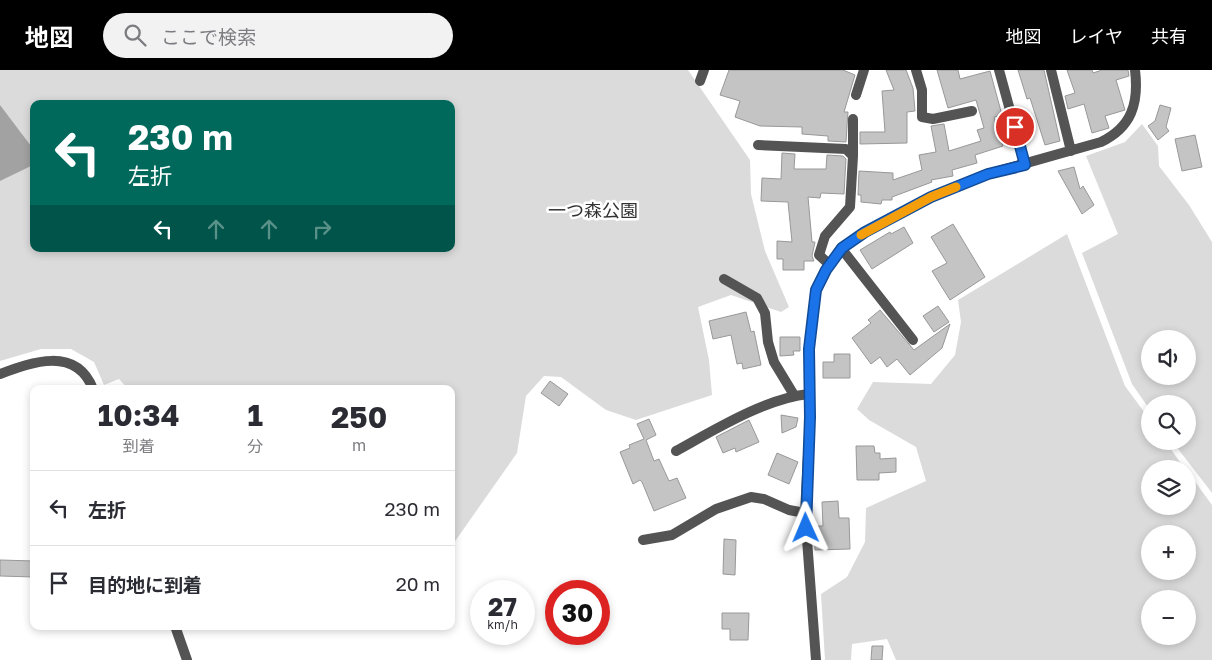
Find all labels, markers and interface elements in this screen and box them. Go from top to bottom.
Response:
search box [103,13,453,58]
icon: search [121,21,149,49]
text: 地図 [25,22,73,51]
text: ここで検索 [161,25,256,48]
text: 地図 [1006,25,1042,47]
text: レイヤ [1070,25,1123,47]
text: 共有 [1151,25,1187,47]
pin [994,106,1036,148]
icon: arrive [1001,113,1029,141]
text: 230 m [128,116,233,158]
icon: left [45,120,110,185]
text: 左折 [128,162,172,189]
park label: 一つ森公園 [548,199,638,221]
icon: left [149,215,177,243]
icon: ahead [202,215,230,243]
icon: ahead [255,215,283,243]
icon: right [308,215,336,243]
map controls [1141,330,1196,645]
button: sound [1141,330,1196,385]
button: search [1141,395,1196,450]
text: 10:34 [98,397,179,433]
text: 1 [248,397,263,433]
text: 250 [331,399,387,435]
text: m [352,435,366,455]
text: 到着 [123,436,155,456]
text: 分 [247,436,263,456]
button: layers [1141,460,1196,515]
icon: left [45,494,73,522]
text: 230 m [385,497,440,520]
text: 左折 [88,498,126,521]
position arrow [779,501,831,553]
button: + [1141,525,1196,580]
icon: arrive [45,569,73,597]
text: 20 m [396,572,440,595]
text: 目的地に到着 [88,573,202,596]
speed limit sign: 30 [545,580,610,645]
button: − [1141,590,1196,645]
text: 27 [488,591,517,622]
text: km/h [487,617,518,632]

